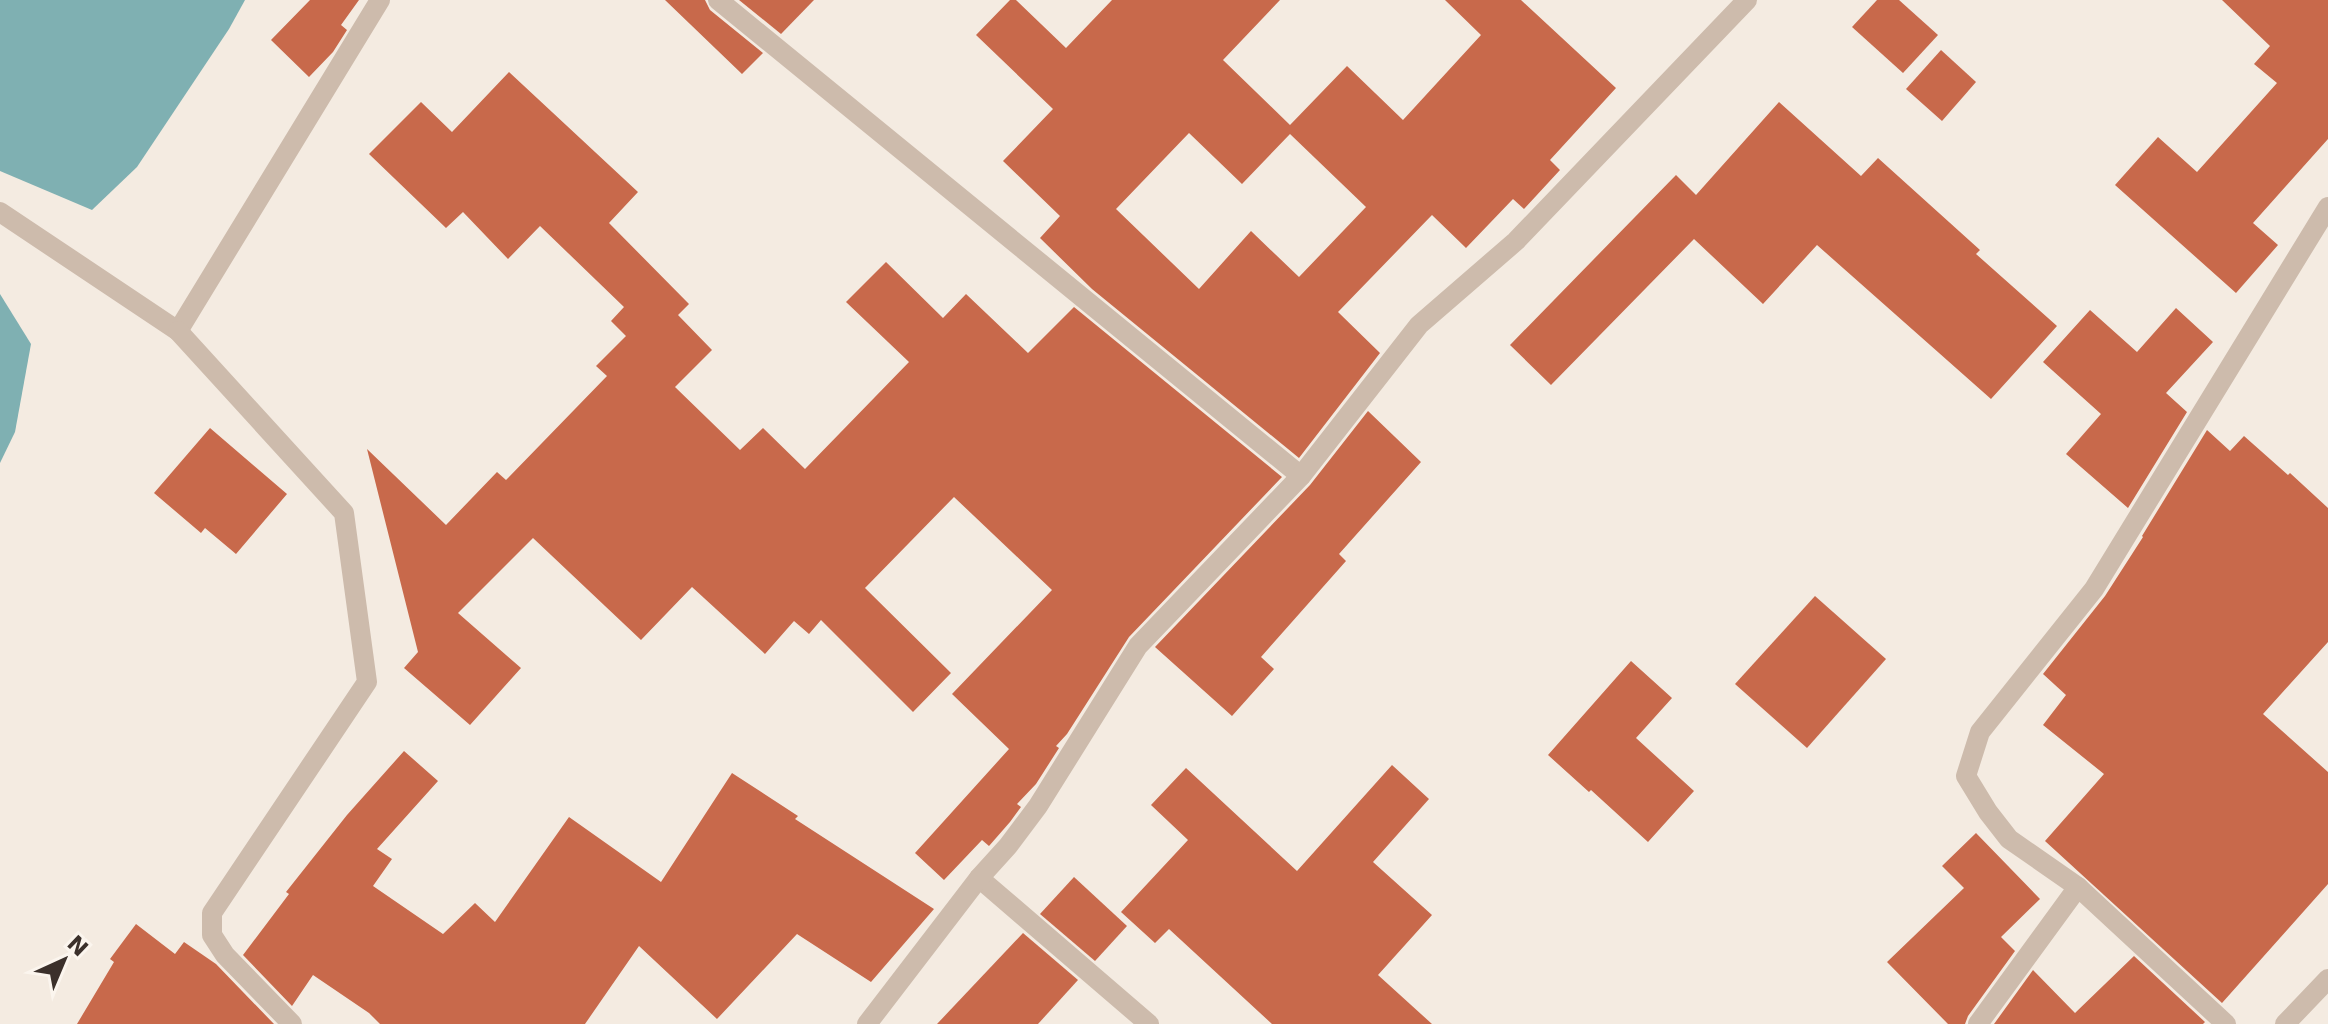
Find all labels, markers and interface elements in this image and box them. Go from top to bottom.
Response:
north arrow [24,920,104,1000]
text: N [62,931,93,961]

